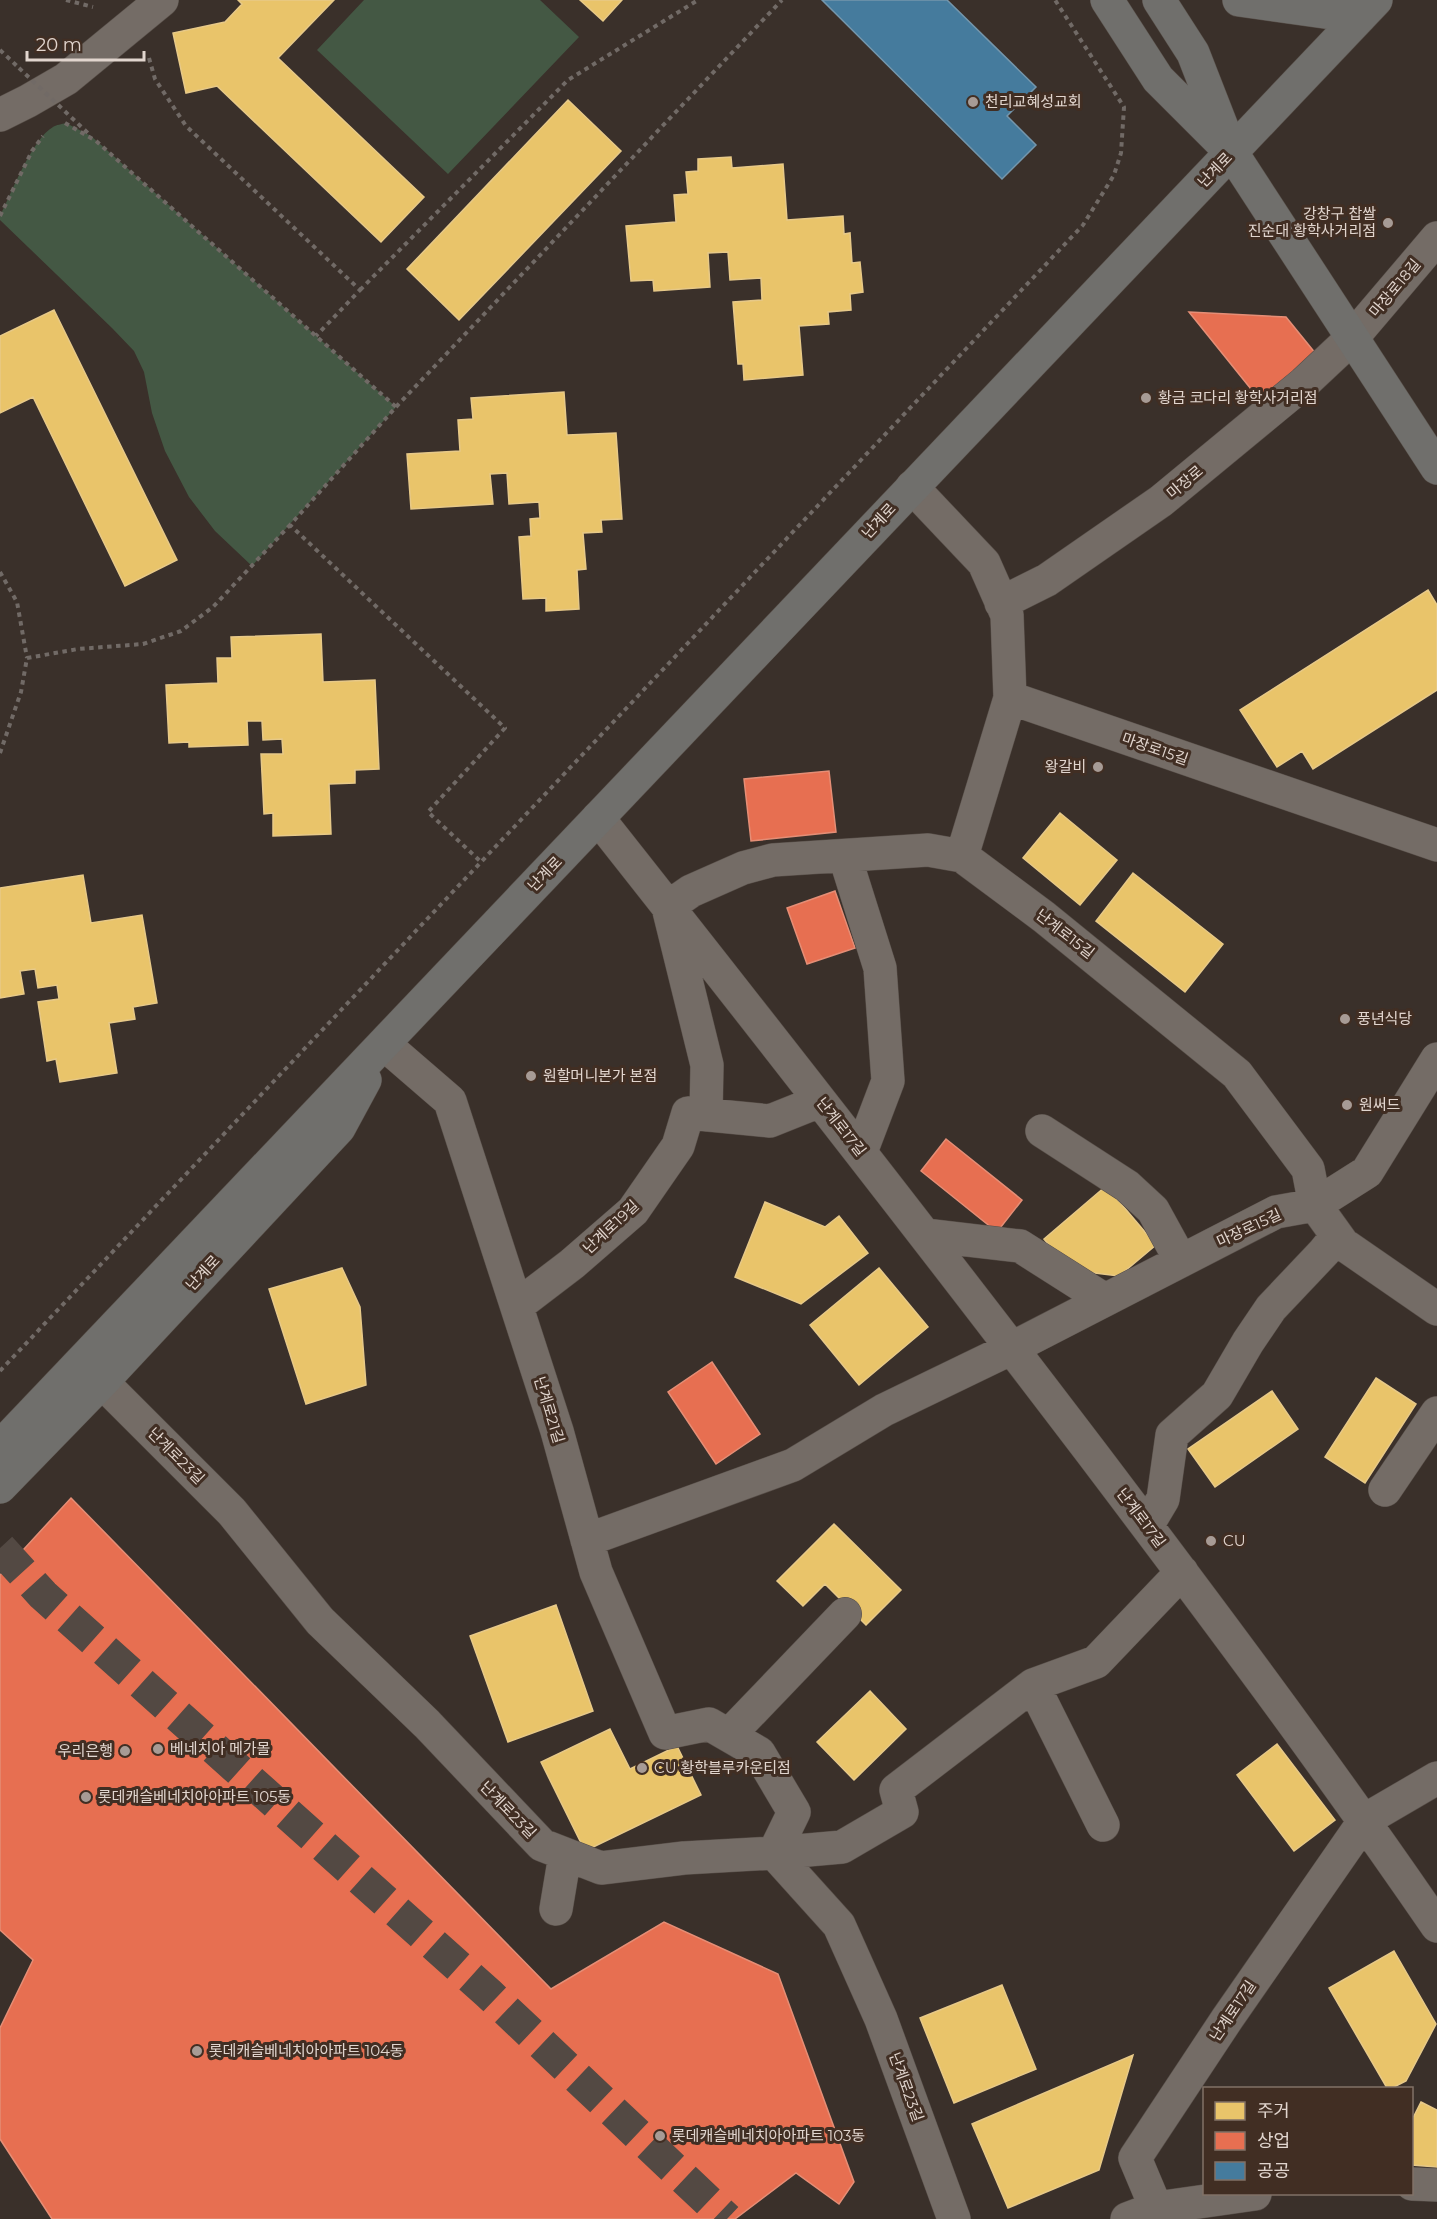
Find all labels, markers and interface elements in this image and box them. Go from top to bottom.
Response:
scale bar [27,24,144,62]
text: 20 m [36,34,82,56]
place label: 천리교혜성교회 [985,92,1082,111]
marker: 천리교혜성교회 [966,95,980,109]
street label: 난계로 [1193,148,1236,191]
place label: 강창구 찹쌀 진순대 황학사거리점 [1248,204,1376,240]
marker: 강창구 찹쌀 진순대 황학사거리점 [1381,216,1395,230]
street label: 마장로18길 [1365,255,1424,321]
place label: 황금 코다리 황학사거리점 [1158,388,1318,407]
marker: 황금 코다리 황학사거리점 [1139,391,1153,405]
street label: 마장로 [1163,461,1207,502]
street label: 난계로 [858,499,900,542]
street label: 마장로15길 [1119,728,1191,769]
place label: 왕갈비 [1045,757,1086,776]
marker: 왕갈비 [1091,760,1105,774]
street label: 난계로 [523,852,566,895]
street label: 난계로15길 [1032,905,1098,962]
place label: 풍년식당 [1357,1009,1412,1028]
marker: 풍년식당 [1338,1012,1352,1026]
place label: 원할머니본가 본점 [543,1066,657,1085]
marker: 원할머니본가 본점 [524,1069,538,1083]
street label: 난계로17길 [813,1093,870,1160]
place label: 원써드 [1359,1095,1401,1114]
marker: 원써드 [1340,1098,1354,1112]
street label: 난계로19길 [579,1196,643,1257]
street label: 마장로15길 [1213,1204,1284,1251]
street label: 난계로 [182,1251,224,1294]
street label: 난계로21길 [530,1374,569,1446]
street label: 난계로23길 [144,1423,209,1488]
street label: 난계로17길 [1113,1484,1170,1551]
place label: CU [1223,1531,1246,1550]
marker: CU [1204,1534,1218,1548]
place label: 베네치아 메가몰 [170,1739,271,1758]
place label: 우리은행 [58,1741,113,1760]
marker: 베네치아 메가몰 [151,1742,165,1756]
marker: 우리은행 [118,1744,132,1758]
place label: CU 황학블루카운티점 [654,1758,791,1777]
marker: CU 황학블루카운티점 [635,1761,649,1775]
street label: 난계로23길 [476,1777,540,1842]
place label: 롯데캐슬베네치아아파트 105동 [98,1787,291,1806]
marker: 롯데캐슬베네치아아파트 105동 [79,1790,93,1804]
street label: 난계로17길 [1205,1977,1260,2045]
place label: 롯데캐슬베네치아아파트 104동 [209,2041,404,2060]
marker: 롯데캐슬베네치아아파트 104동 [190,2044,204,2058]
street label: 난계로23길 [885,2050,928,2124]
legend [1203,2087,1413,2195]
text: 주거 [1257,2100,1290,2122]
place label: 롯데캐슬베네치아아파트 103동 [672,2126,865,2145]
marker: 롯데캐슬베네치아아파트 103동 [653,2129,667,2143]
text: 상업 [1257,2130,1290,2152]
text: 공공 [1257,2160,1290,2182]

